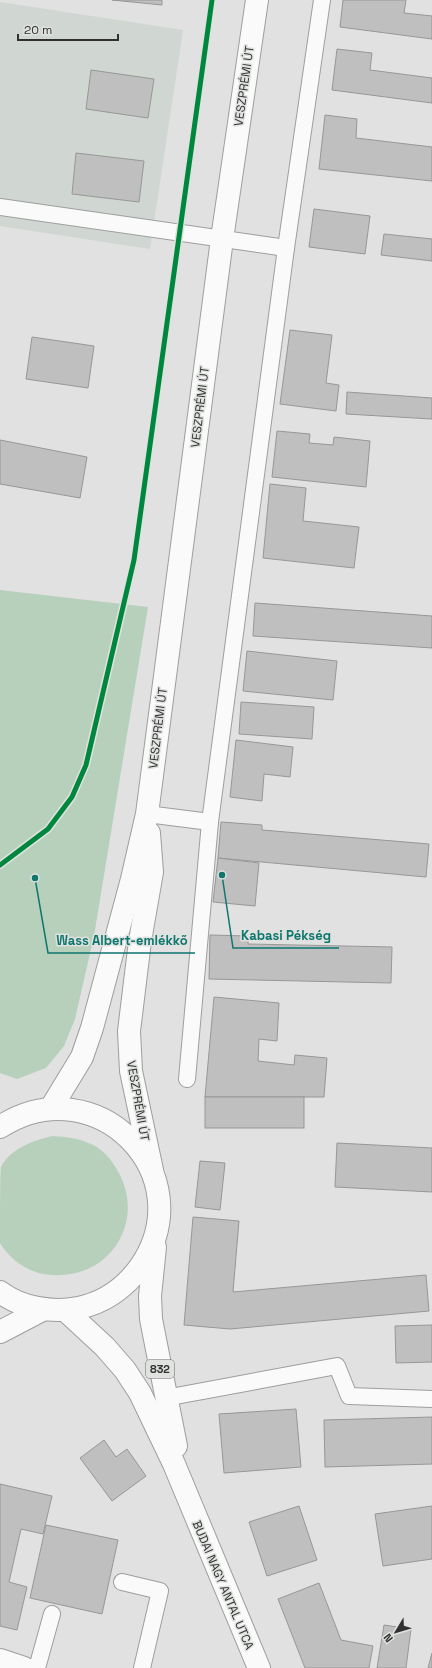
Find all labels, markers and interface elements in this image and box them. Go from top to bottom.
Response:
scale bar [18,16,118,42]
text: 20 m [24,22,52,38]
street label: VESZPRÉMI ÚT [230,45,258,127]
street label: VESZPRÉMI ÚT [187,366,213,448]
street label: VESZPRÉMI ÚT [145,687,171,769]
callout: Kabasi Pékség [233,923,339,948]
text: Kabasi Pékség [241,927,331,944]
callout: Wass Albert-emlékkő [48,928,195,953]
text: Wass Albert-emlékkő [56,932,188,949]
street label: VESZPRÉMI ÚT [123,1060,153,1142]
road number: 832 [146,1360,174,1378]
street label: BUDAI NAGY ANTAL UTCA [189,1518,258,1652]
north arrow [376,1612,416,1652]
text: N [380,1631,396,1645]

